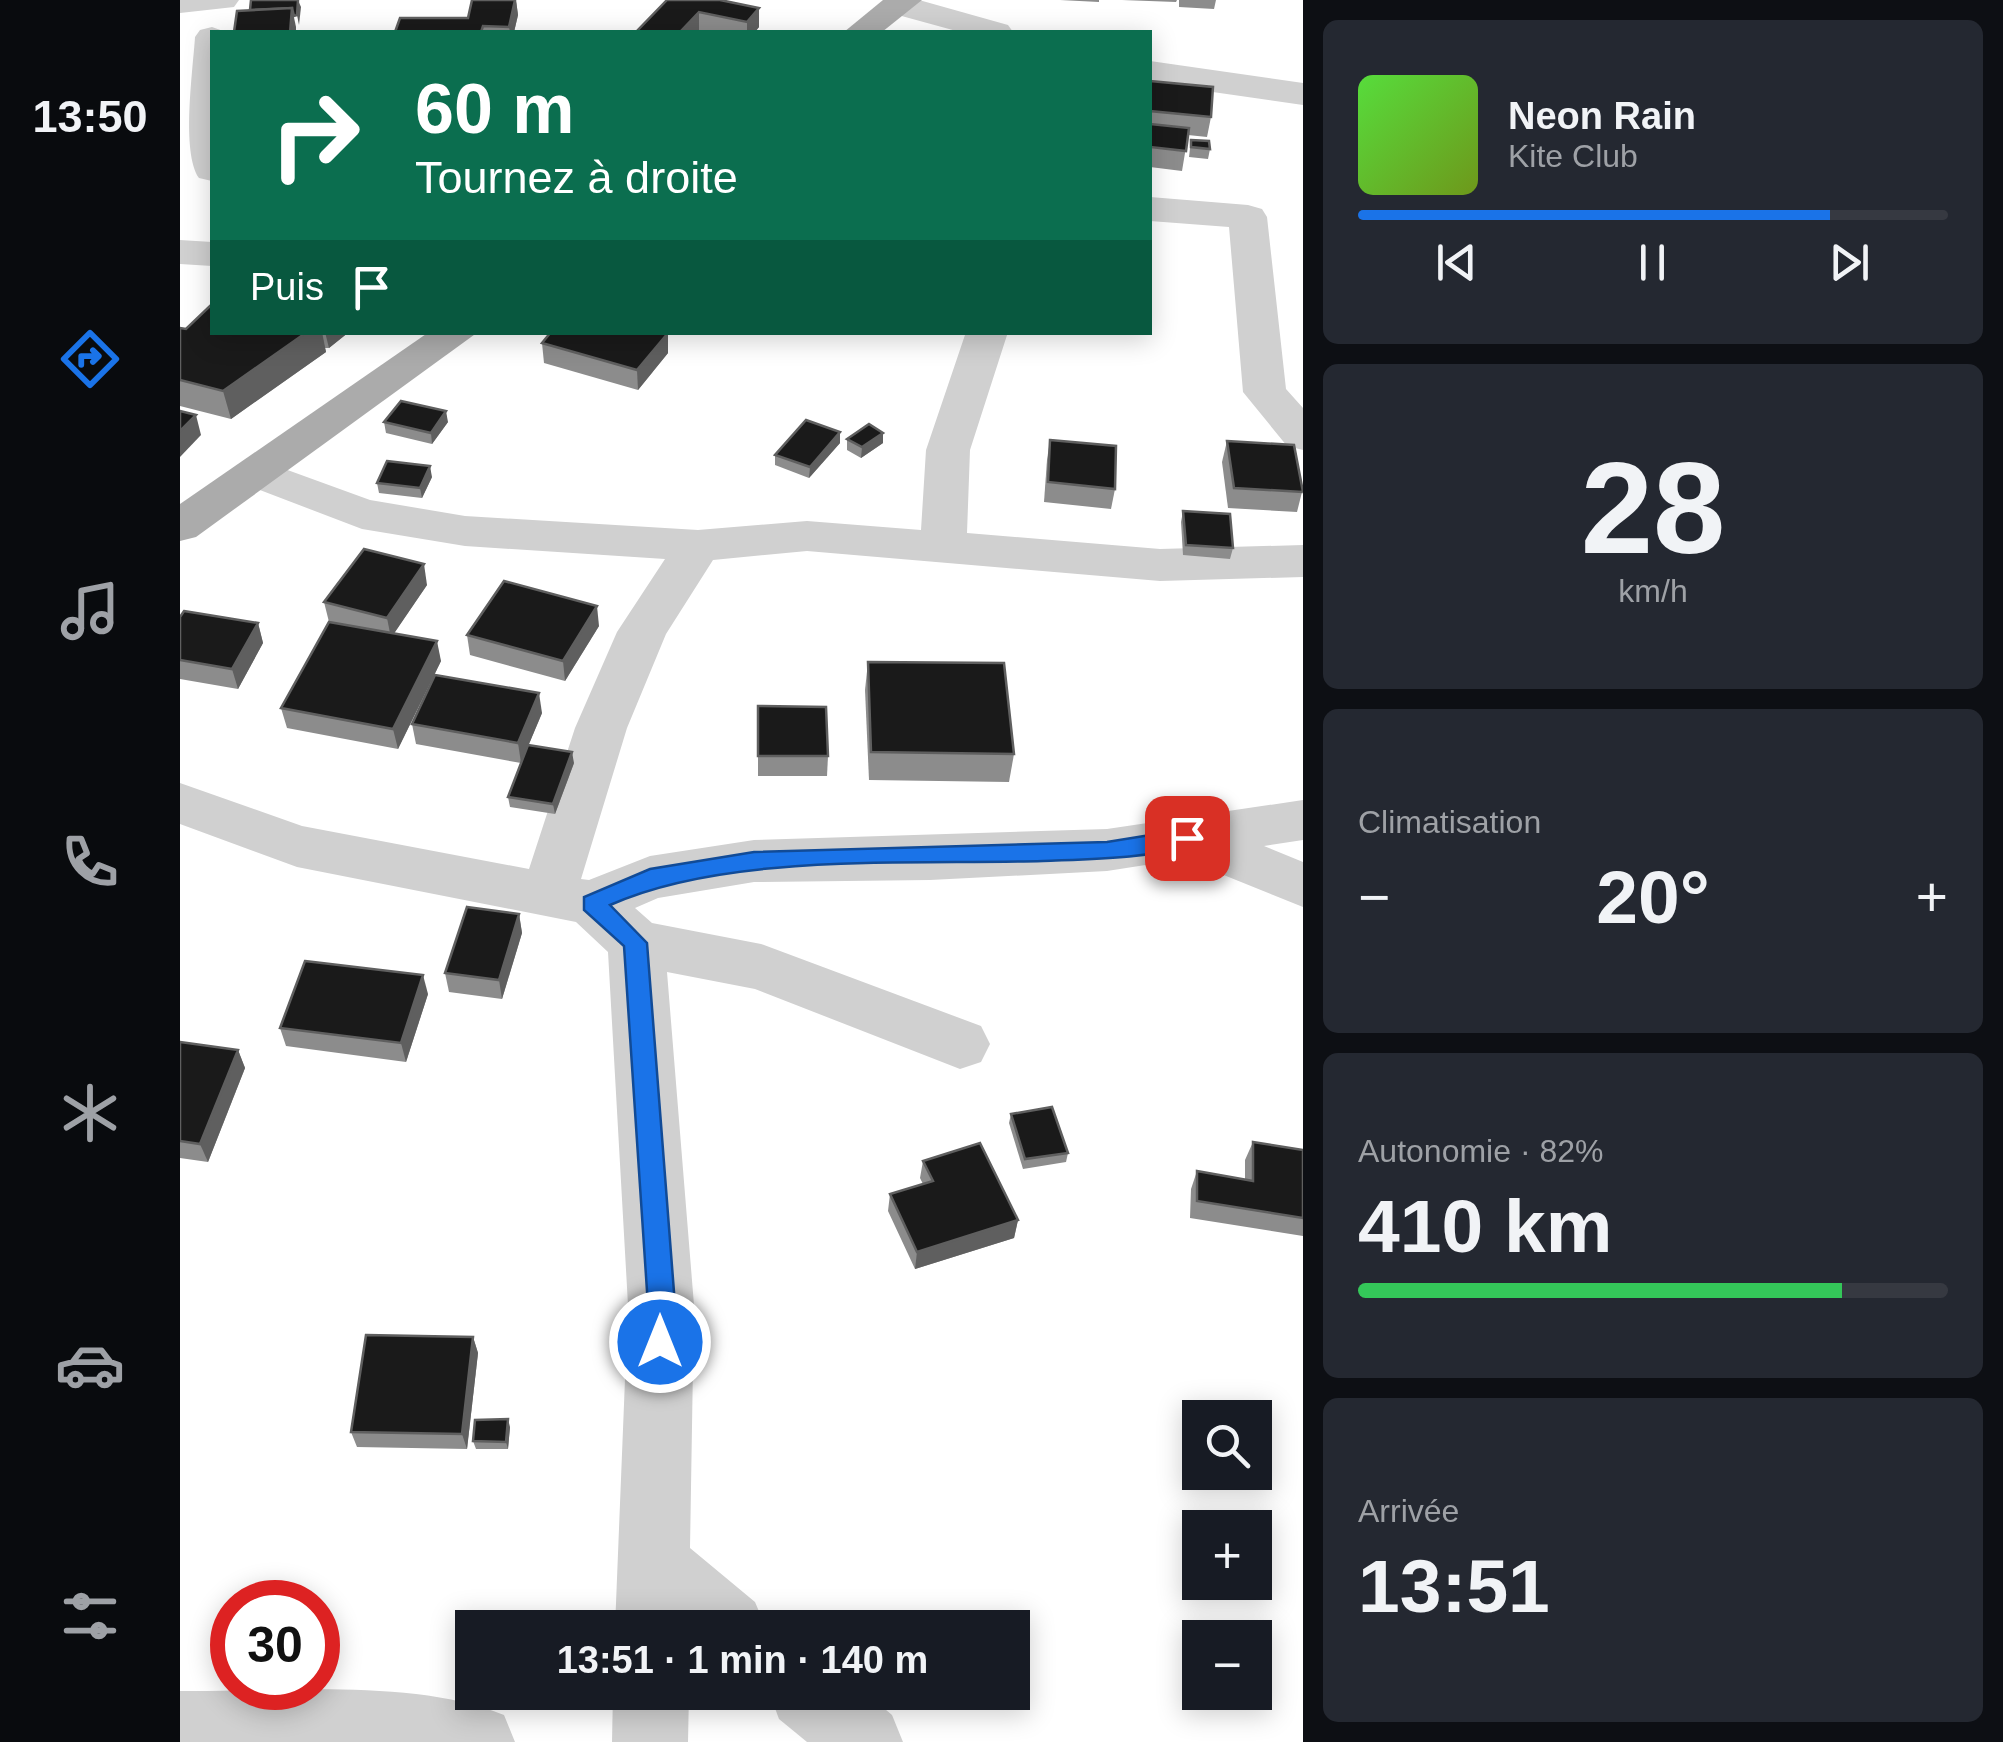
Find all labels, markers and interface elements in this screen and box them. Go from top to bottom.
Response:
icon: right [250,70,380,200]
text: 60 m [415,70,575,148]
text: 13:50 [32,91,148,142]
text: Neon Rain [1508,95,1696,137]
text: Kite Club [1508,138,1638,174]
text: Tournez à droite [415,152,738,203]
icon: previous [1429,235,1484,290]
icon: pause [1625,235,1680,290]
icon: next [1822,235,1877,290]
icon: arrive [344,260,399,315]
text: Puis [250,266,324,308]
icon: directions [55,324,125,394]
text: 28 [1581,435,1725,581]
text: km/h [1618,573,1688,609]
icon: music [55,576,125,646]
pin [1145,796,1230,881]
text: Climatisation [1358,804,1541,840]
icon: arrive [1160,811,1215,866]
icon: phone [55,827,125,897]
text: 20° [1596,855,1710,939]
text: − [1358,866,1390,928]
text: + [1916,866,1948,928]
icon: climate [55,1078,125,1148]
text: Autonomie · 82% [1358,1133,1603,1169]
text: 410 km [1358,1184,1612,1268]
position arrow [608,1290,712,1394]
icon: car [55,1330,125,1400]
map controls [1182,1400,1272,1710]
button: search [1182,1400,1272,1490]
text: Arrivée [1358,1493,1459,1529]
button: + [1182,1510,1272,1600]
text: 13:51 [1358,1544,1550,1628]
speed limit sign: 30 [210,1580,340,1710]
icon: filters [55,1581,125,1651]
button: − [1182,1620,1272,1710]
text: 13:51 · 1 min · 140 m [557,1639,928,1681]

